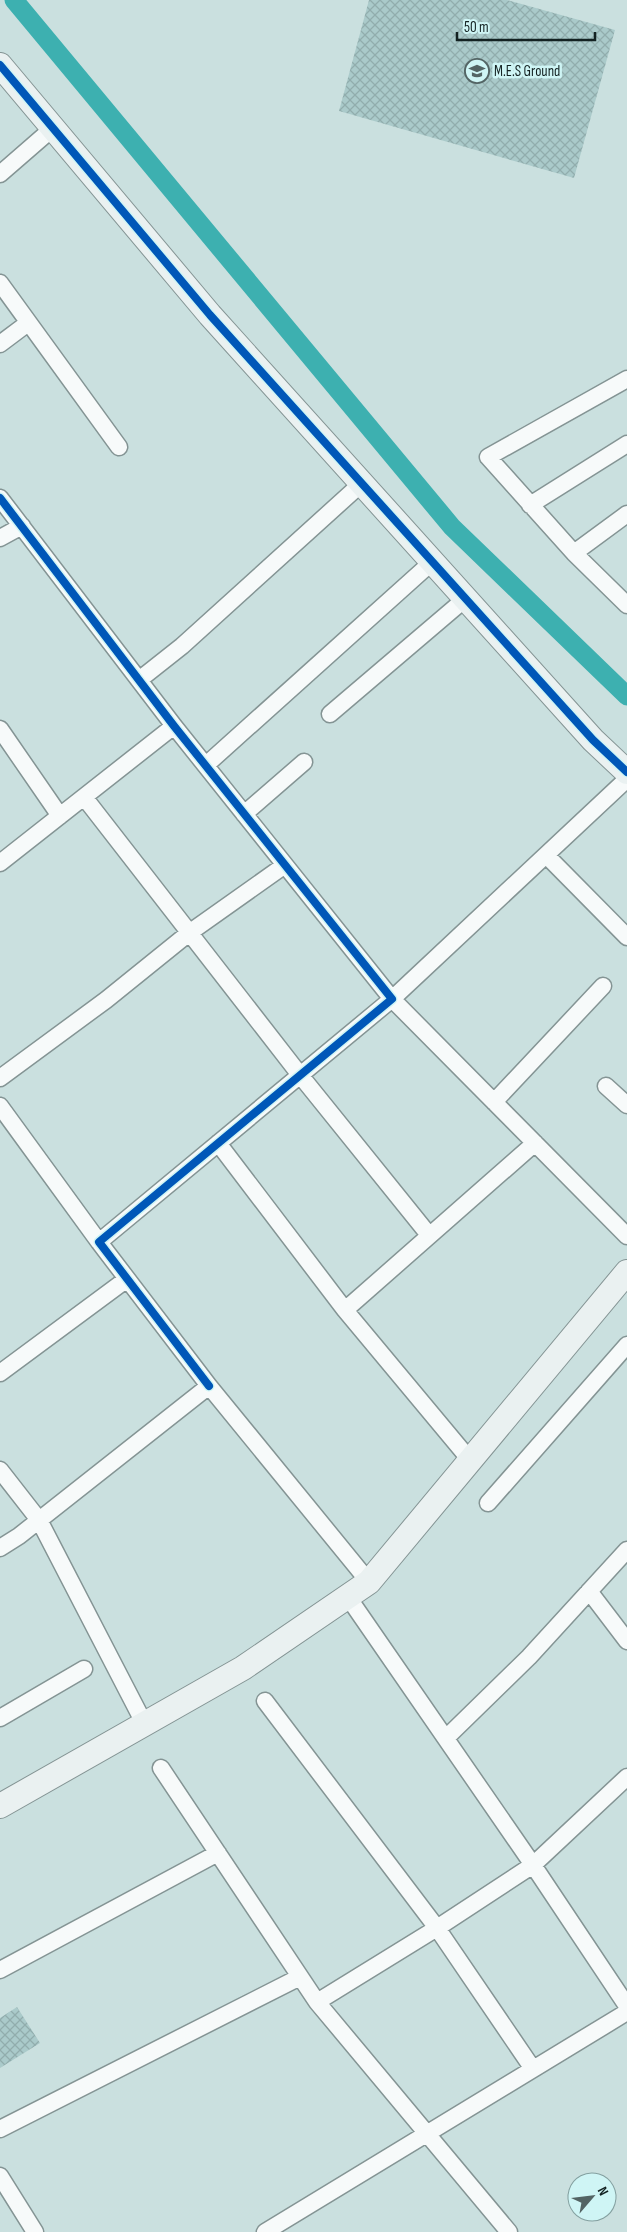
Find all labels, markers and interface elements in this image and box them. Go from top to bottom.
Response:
scale bar [457,10,594,42]
text: 50 m [464,18,489,37]
school or university icon: M.E.S Ground [464,58,490,84]
place label: M.E.S Ground [494,62,560,81]
north arrow [567,2172,617,2222]
text: N [594,2184,612,2198]

